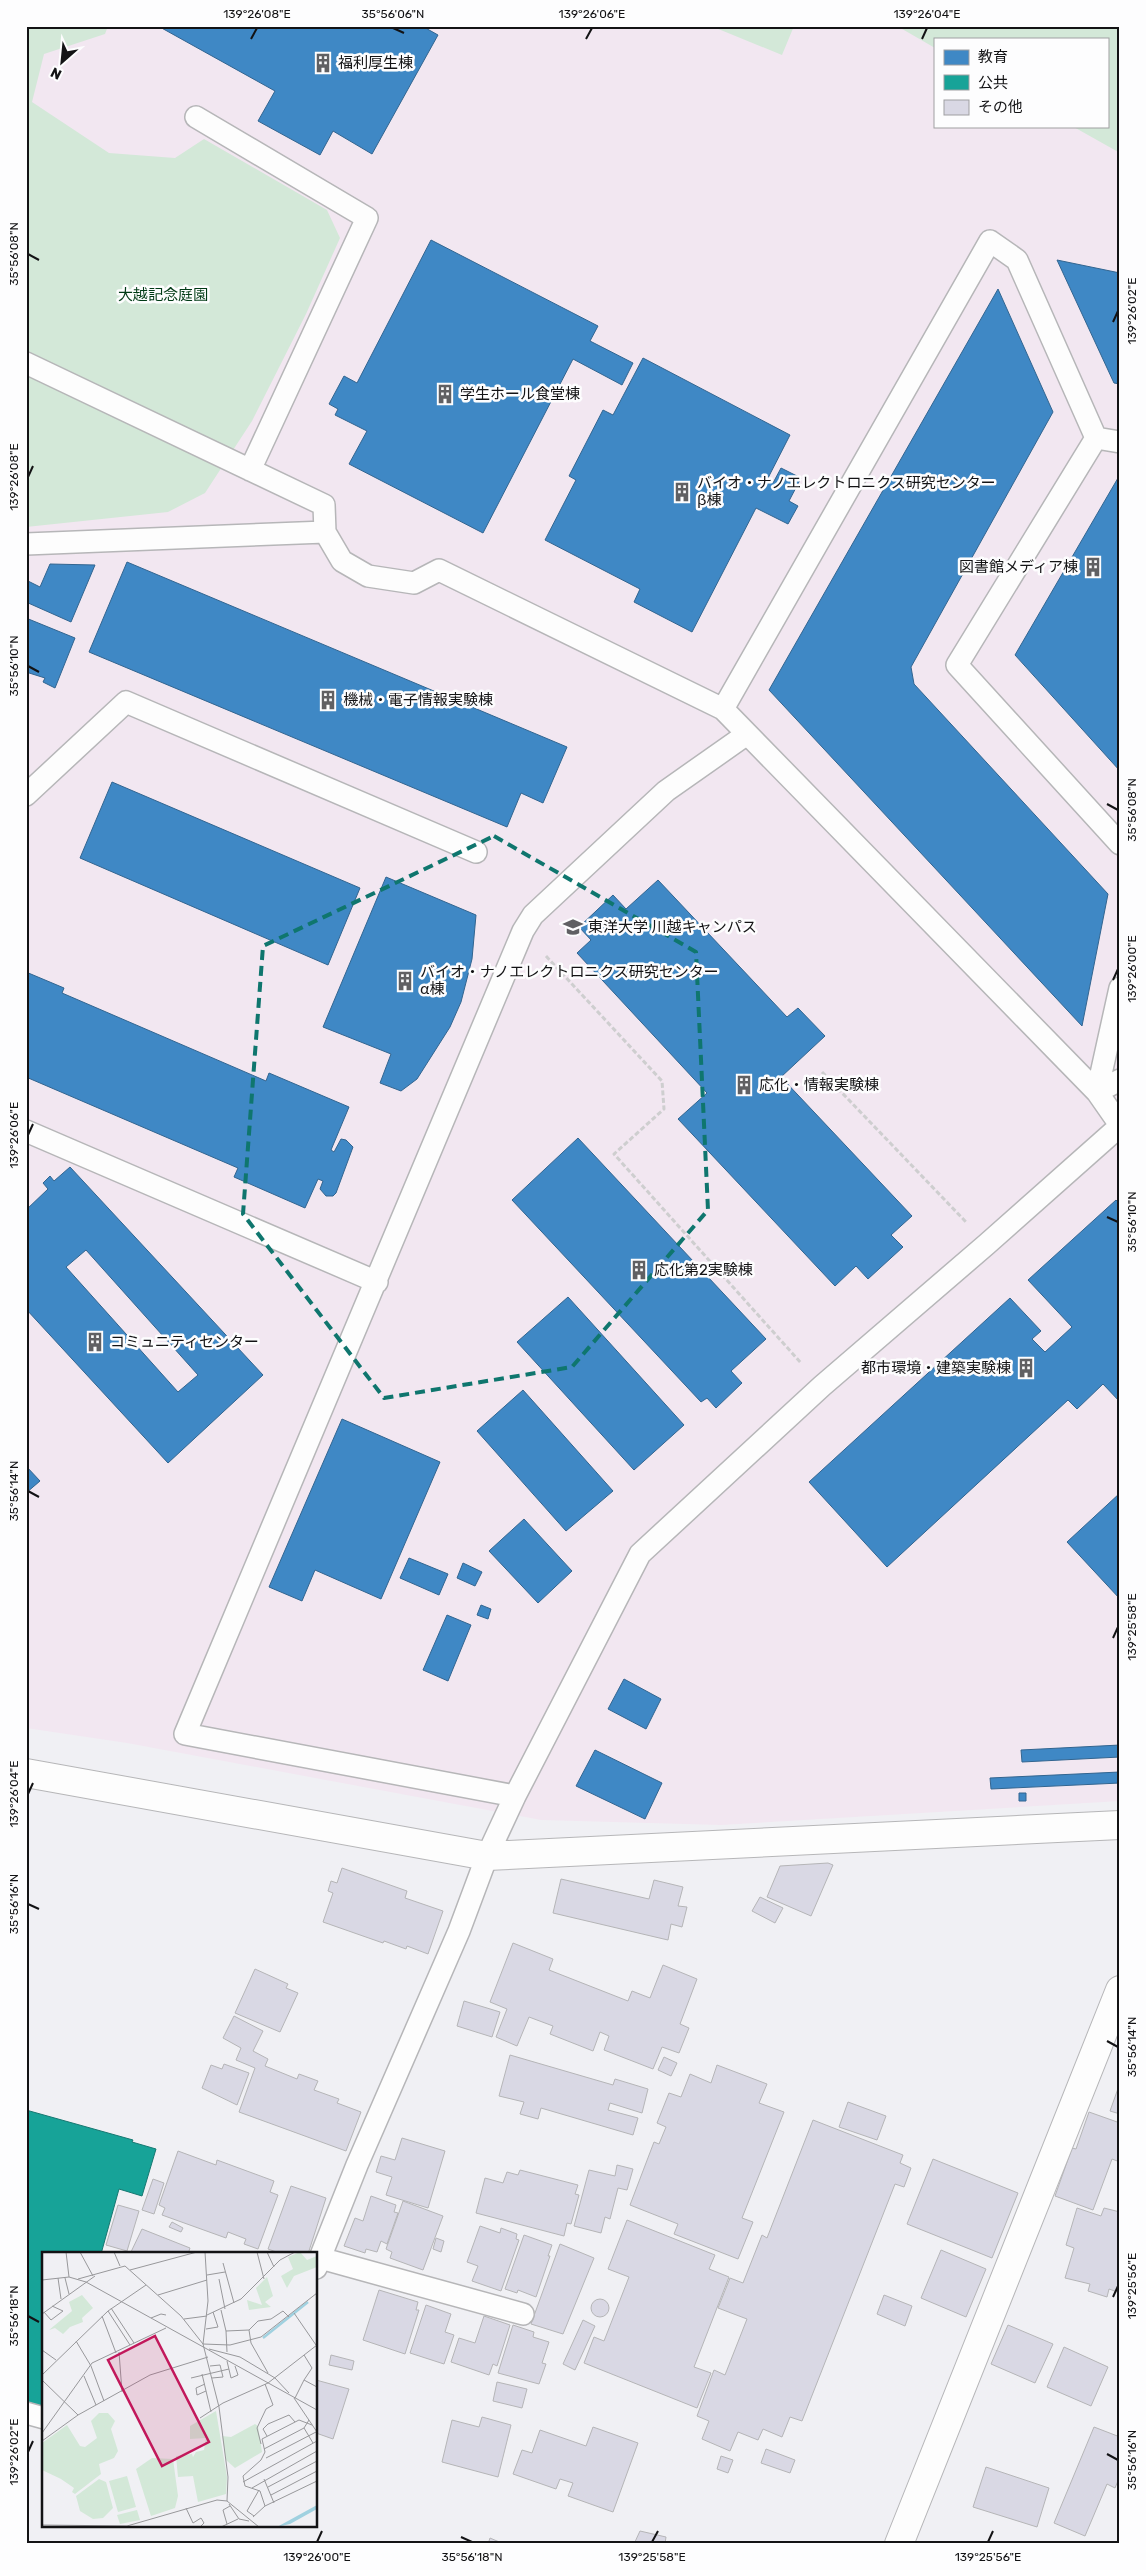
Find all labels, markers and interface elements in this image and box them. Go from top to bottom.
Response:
text: 139°26'08"E [223,7,291,21]
text: 35°56'06"N [362,7,424,21]
text: 139°26'06"E [559,7,625,21]
text: 139°26'04"E [893,7,961,21]
north arrow [38,38,88,88]
legend [934,38,1108,128]
text: 教育 [978,48,1008,66]
building icon: 福利厚生棟 [312,52,334,74]
place label: 福利厚生棟 [338,54,413,72]
text: N [48,63,65,83]
text: 公共 [978,74,1008,92]
text: その他 [978,98,1023,116]
text: 35°56'08"N [7,222,21,286]
text: 139°26'02"E [1125,277,1139,345]
park label: 大越記念庭園 [118,286,208,304]
building icon: 学生ホール食堂棟 [434,383,456,405]
place label: 学生ホール食堂棟 [460,385,580,403]
text: 139°26'08"E [7,443,21,511]
place label: バイオ・ナノエレクトロニクス研究センター β棟 [697,474,996,509]
building icon: バイオ・ナノエレクトロニクス研究センター β棟 [671,481,693,503]
building icon: 図書館メディア棟 [1082,556,1104,578]
place label: 図書館メディア棟 [959,558,1078,576]
text: 35°56'10"N [7,635,21,697]
building icon: 機械・電子情報実験棟 [317,689,339,711]
place label: 機械・電子情報実験棟 [343,691,493,709]
text: 35°56'08"N [1125,778,1139,842]
school or university icon: 東洋大学 川越キャンパス [562,916,584,938]
place label: 東洋大学 川越キャンパス [588,918,757,936]
text: 139°26'00"E [1125,935,1139,1003]
place label: バイオ・ナノエレクトロニクス研究センター α棟 [420,963,719,998]
building icon: バイオ・ナノエレクトロニクス研究センター α棟 [394,970,416,992]
building icon: 応化・情報実験棟 [733,1074,755,1096]
place label: 応化・情報実験棟 [759,1076,879,1094]
text: 139°26'06"E [7,1102,21,1168]
text: 35°56'10"N [1125,1191,1139,1253]
building icon: 応化第2実験棟 [628,1259,650,1281]
place label: 応化第2実験棟 [654,1261,753,1279]
building icon: コミュニティセンター [84,1331,106,1353]
place label: コミュニティセンター [110,1333,259,1351]
building icon: 都市環境・建築実験棟 [1015,1357,1037,1379]
place label: 都市環境・建築実験棟 [861,1359,1011,1377]
text: 35°56'14"N [7,1461,21,1521]
text: 139°25'58"E [1125,1593,1139,1661]
text: 139°26'04"E [7,1760,21,1828]
text: 35°56'16"N [7,1874,21,1934]
text: 35°56'14"N [1125,2017,1139,2077]
inset map [42,2252,318,2528]
text: 139°25'56"E [1125,2253,1139,2319]
text: 35°56'18"N [7,2285,21,2347]
text: 139°26'02"E [7,2418,21,2486]
text: 35°56'16"N [1125,2430,1139,2490]
text: 139°26'00"E [283,2550,351,2564]
text: 35°56'18"N [441,2550,503,2564]
text: 139°25'58"E [618,2550,686,2564]
text: 139°25'56"E [955,2550,1021,2564]

